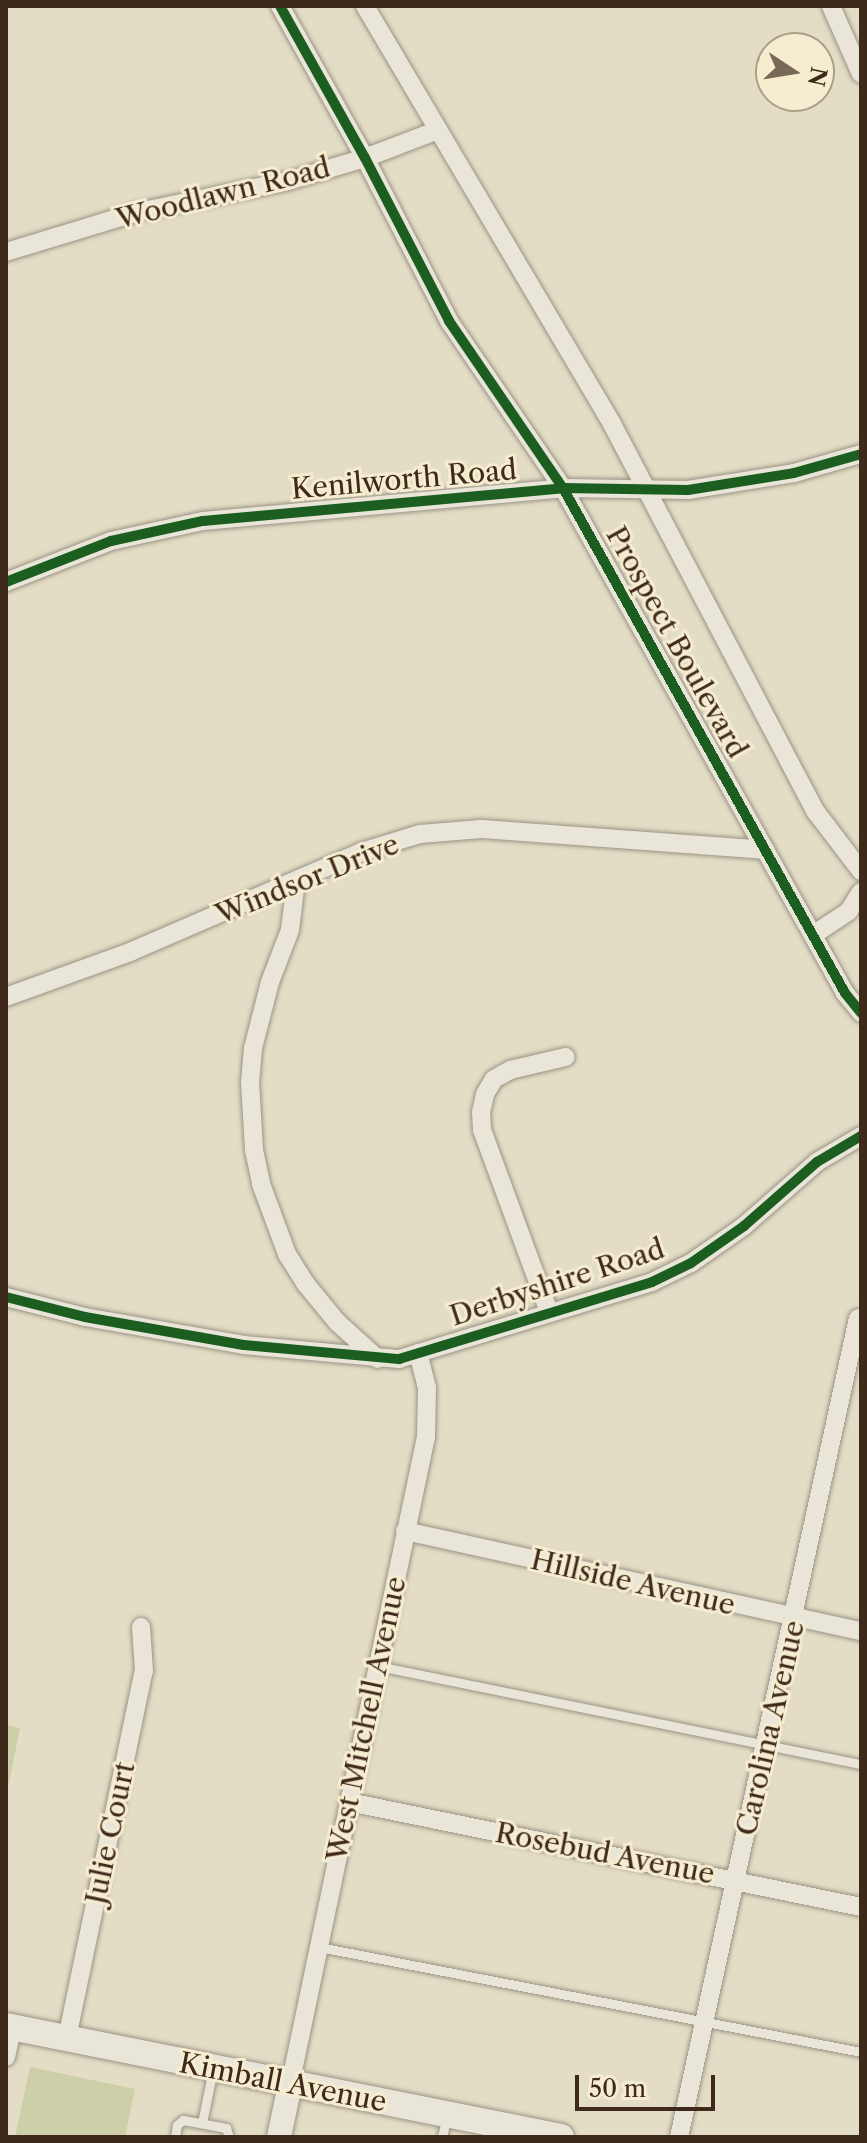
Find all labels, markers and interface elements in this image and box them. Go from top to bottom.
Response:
north arrow [755,32,835,112]
text: N [802,65,832,89]
street label: Woodlawn Road [112,150,334,236]
street label: Kenilworth Road [290,452,518,506]
street label: Prospect Boulevard [599,520,755,764]
street label: Windsor Drive [210,827,404,931]
street label: Derbyshire Road [446,1231,668,1333]
street label: Hillside Avenue [527,1542,739,1622]
street label: West Mitchell Avenue [319,1573,413,1865]
street label: Carolina Avenue [729,1617,811,1839]
street label: Julie Court [79,1759,141,1907]
street label: Rosebud Avenue [492,1815,718,1891]
street label: Kimball Avenue [176,2045,390,2119]
scale bar [579,2059,719,2109]
text: 50 m [589,2074,646,2103]

